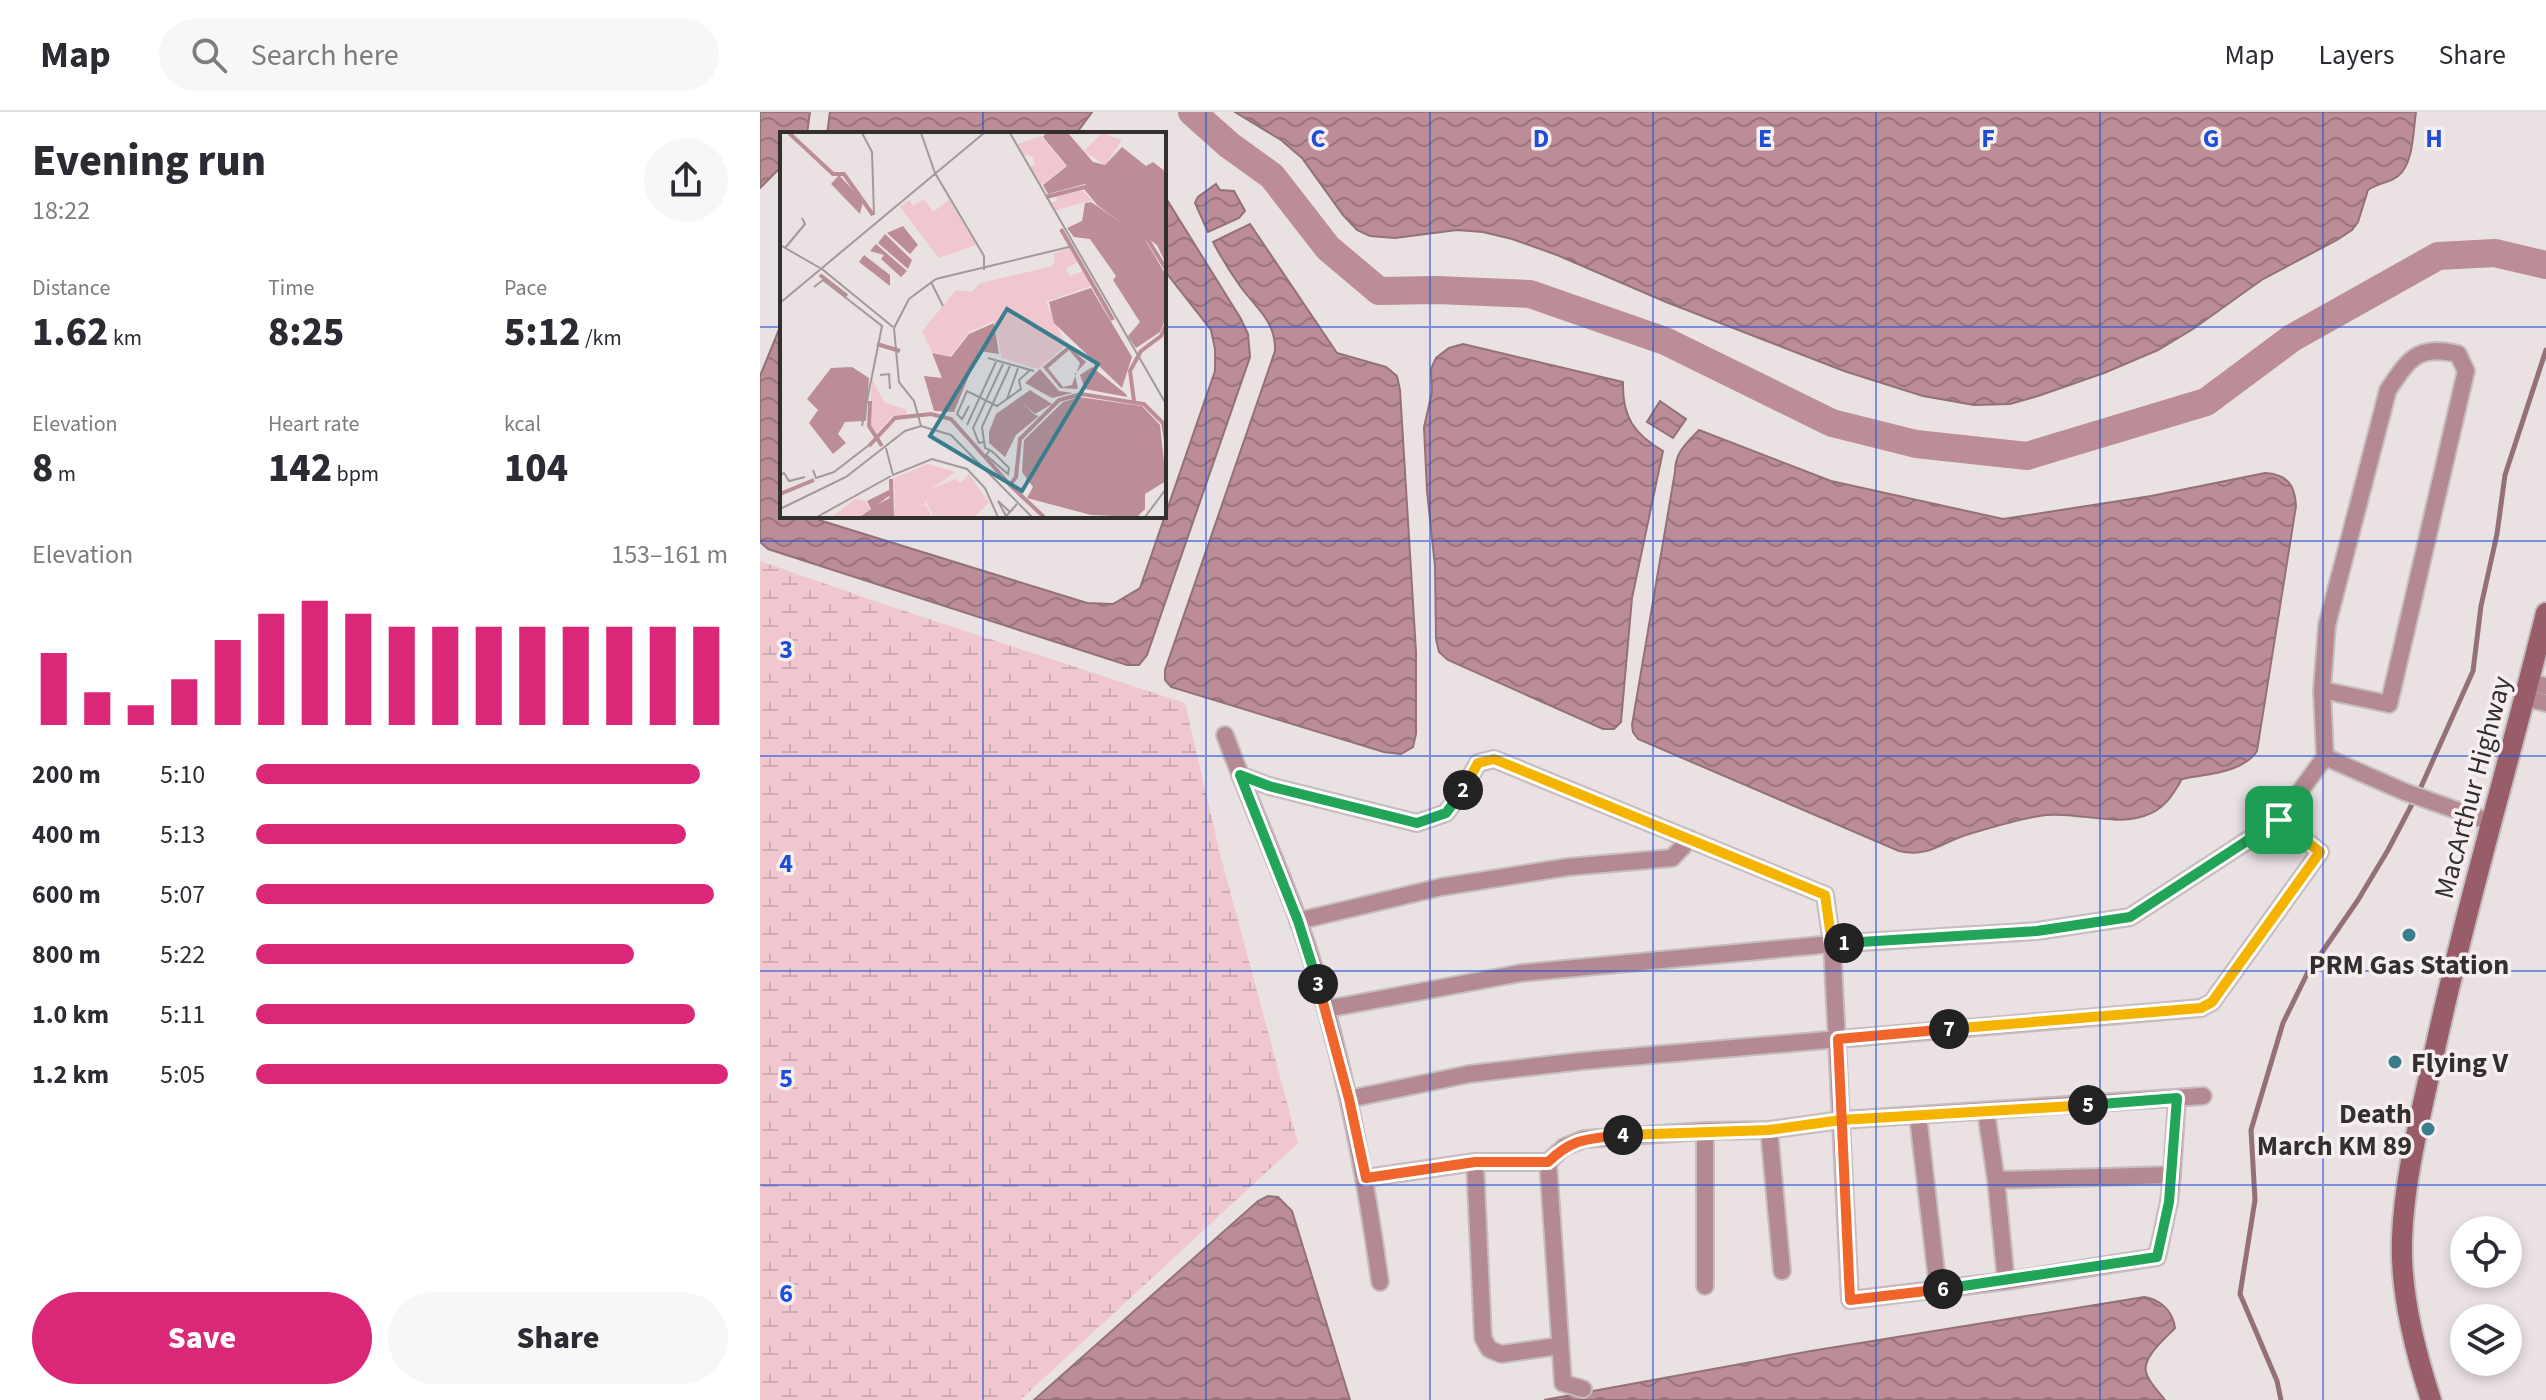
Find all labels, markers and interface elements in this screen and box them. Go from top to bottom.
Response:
search box [159,19,719,91]
text: Map [40,28,111,82]
icon: search [187,33,231,77]
text: Search here [251,34,399,77]
text: Map [2224,35,2274,75]
text: Layers [2318,35,2394,75]
text: Share [2438,35,2506,75]
text: C [1310,120,1326,157]
text: D [1533,120,1549,157]
text: E [1758,120,1772,157]
text: F [1981,120,1995,157]
text: G [2203,120,2219,157]
text: H [2425,120,2443,157]
text: Evening run [32,130,266,193]
inset map [780,132,1166,518]
button: share [644,138,728,222]
text: 18:22 [32,192,90,229]
text: Distance [32,272,110,304]
text: Time [268,272,314,304]
text: Pace [504,272,547,304]
text: 1.62 [32,304,108,361]
text: 8:25 [268,304,344,361]
text: 5:12 [504,304,580,361]
text: km [108,322,142,354]
text: /km [580,322,622,354]
text: Elevation [32,408,118,440]
text: Heart rate [268,408,359,440]
text: kcal [504,408,541,440]
text: 8 [32,440,53,497]
text: 142 [268,440,332,497]
text: 104 [504,440,568,497]
text: m [53,458,76,490]
text: bpm [332,458,379,490]
text: Elevation [32,536,133,573]
text: 153–161 m [611,536,728,573]
text: 3 [779,631,793,668]
street label: MacArthur Highway [2424,672,2522,903]
text: 200 m [32,756,101,793]
text: 5:10 [160,756,205,793]
pin: 2 [1443,770,1483,810]
text: 2 [1457,774,1469,806]
pin [2245,786,2313,854]
icon: arrive [2257,798,2301,842]
text: 400 m [32,816,101,853]
text: 5:13 [160,816,205,853]
text: 4 [779,845,793,882]
text: 600 m [32,876,101,913]
text: 5:07 [160,876,205,913]
pin: 1 [1824,923,1864,963]
marker: PRM Gas Station [2400,926,2418,944]
text: 1 [1838,927,1850,959]
text: 800 m [32,936,101,973]
text: 5:22 [160,936,205,973]
place label: PRM Gas Station [2309,945,2509,985]
pin: 3 [1298,964,1338,1004]
text: 3 [1312,968,1324,1000]
text: 1.0 km [32,996,109,1033]
text: 5:11 [160,996,205,1033]
pin: 7 [1929,1009,1969,1049]
text: 7 [1943,1013,1955,1045]
place label: Flying V [2411,1043,2509,1083]
marker: Flying V [2386,1053,2404,1071]
text: 1.2 km [32,1056,109,1093]
text: 5:05 [160,1056,205,1093]
text: 5 [779,1060,793,1097]
pin: 5 [2068,1085,2108,1125]
text: 5 [2082,1089,2094,1121]
place label: Death March KM 89 [2257,1094,2412,1166]
pin: 4 [1603,1115,1643,1155]
text: 4 [1617,1119,1629,1151]
marker: Death March KM 89 [2419,1120,2437,1138]
map controls [2450,1216,2522,1376]
button: locate [2450,1216,2522,1288]
pin: 6 [1923,1269,1963,1309]
text: 6 [1937,1273,1949,1305]
text: 6 [779,1275,793,1312]
button: Save [32,1292,372,1384]
button: Share [388,1292,728,1384]
button: layers [2450,1304,2522,1376]

